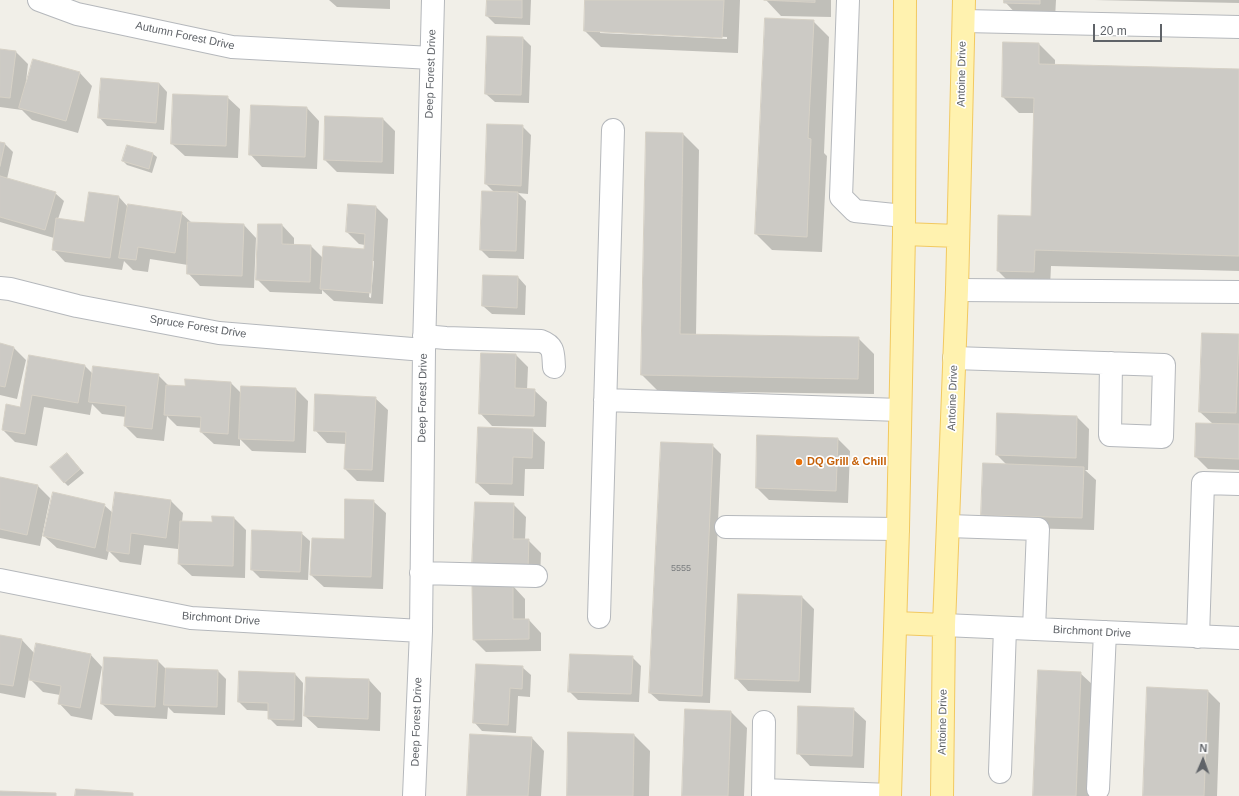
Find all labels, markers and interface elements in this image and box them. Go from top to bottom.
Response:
scale bar [1095,16,1164,42]
street label: Autumn Forest Drive [134,19,236,53]
text: 20 m [1100,24,1127,38]
street label: Deep Forest Drive [423,29,439,119]
street label: Antoine Drive [955,41,969,107]
street label: Spruce Forest Drive [149,313,247,341]
street label: Deep Forest Drive [416,353,430,443]
street label: Antoine Drive [945,365,961,431]
place label: DQ Grill & Chill [807,455,886,469]
marker: DQ Grill & Chill [794,457,804,467]
house number: 5555 [671,564,691,574]
street label: Birchmont Drive [182,610,260,628]
street label: Birchmont Drive [1053,623,1131,641]
street label: Deep Forest Drive [409,677,425,767]
street label: Antoine Drive [936,689,950,755]
north arrow [1183,740,1223,780]
text: N [1199,742,1208,754]

